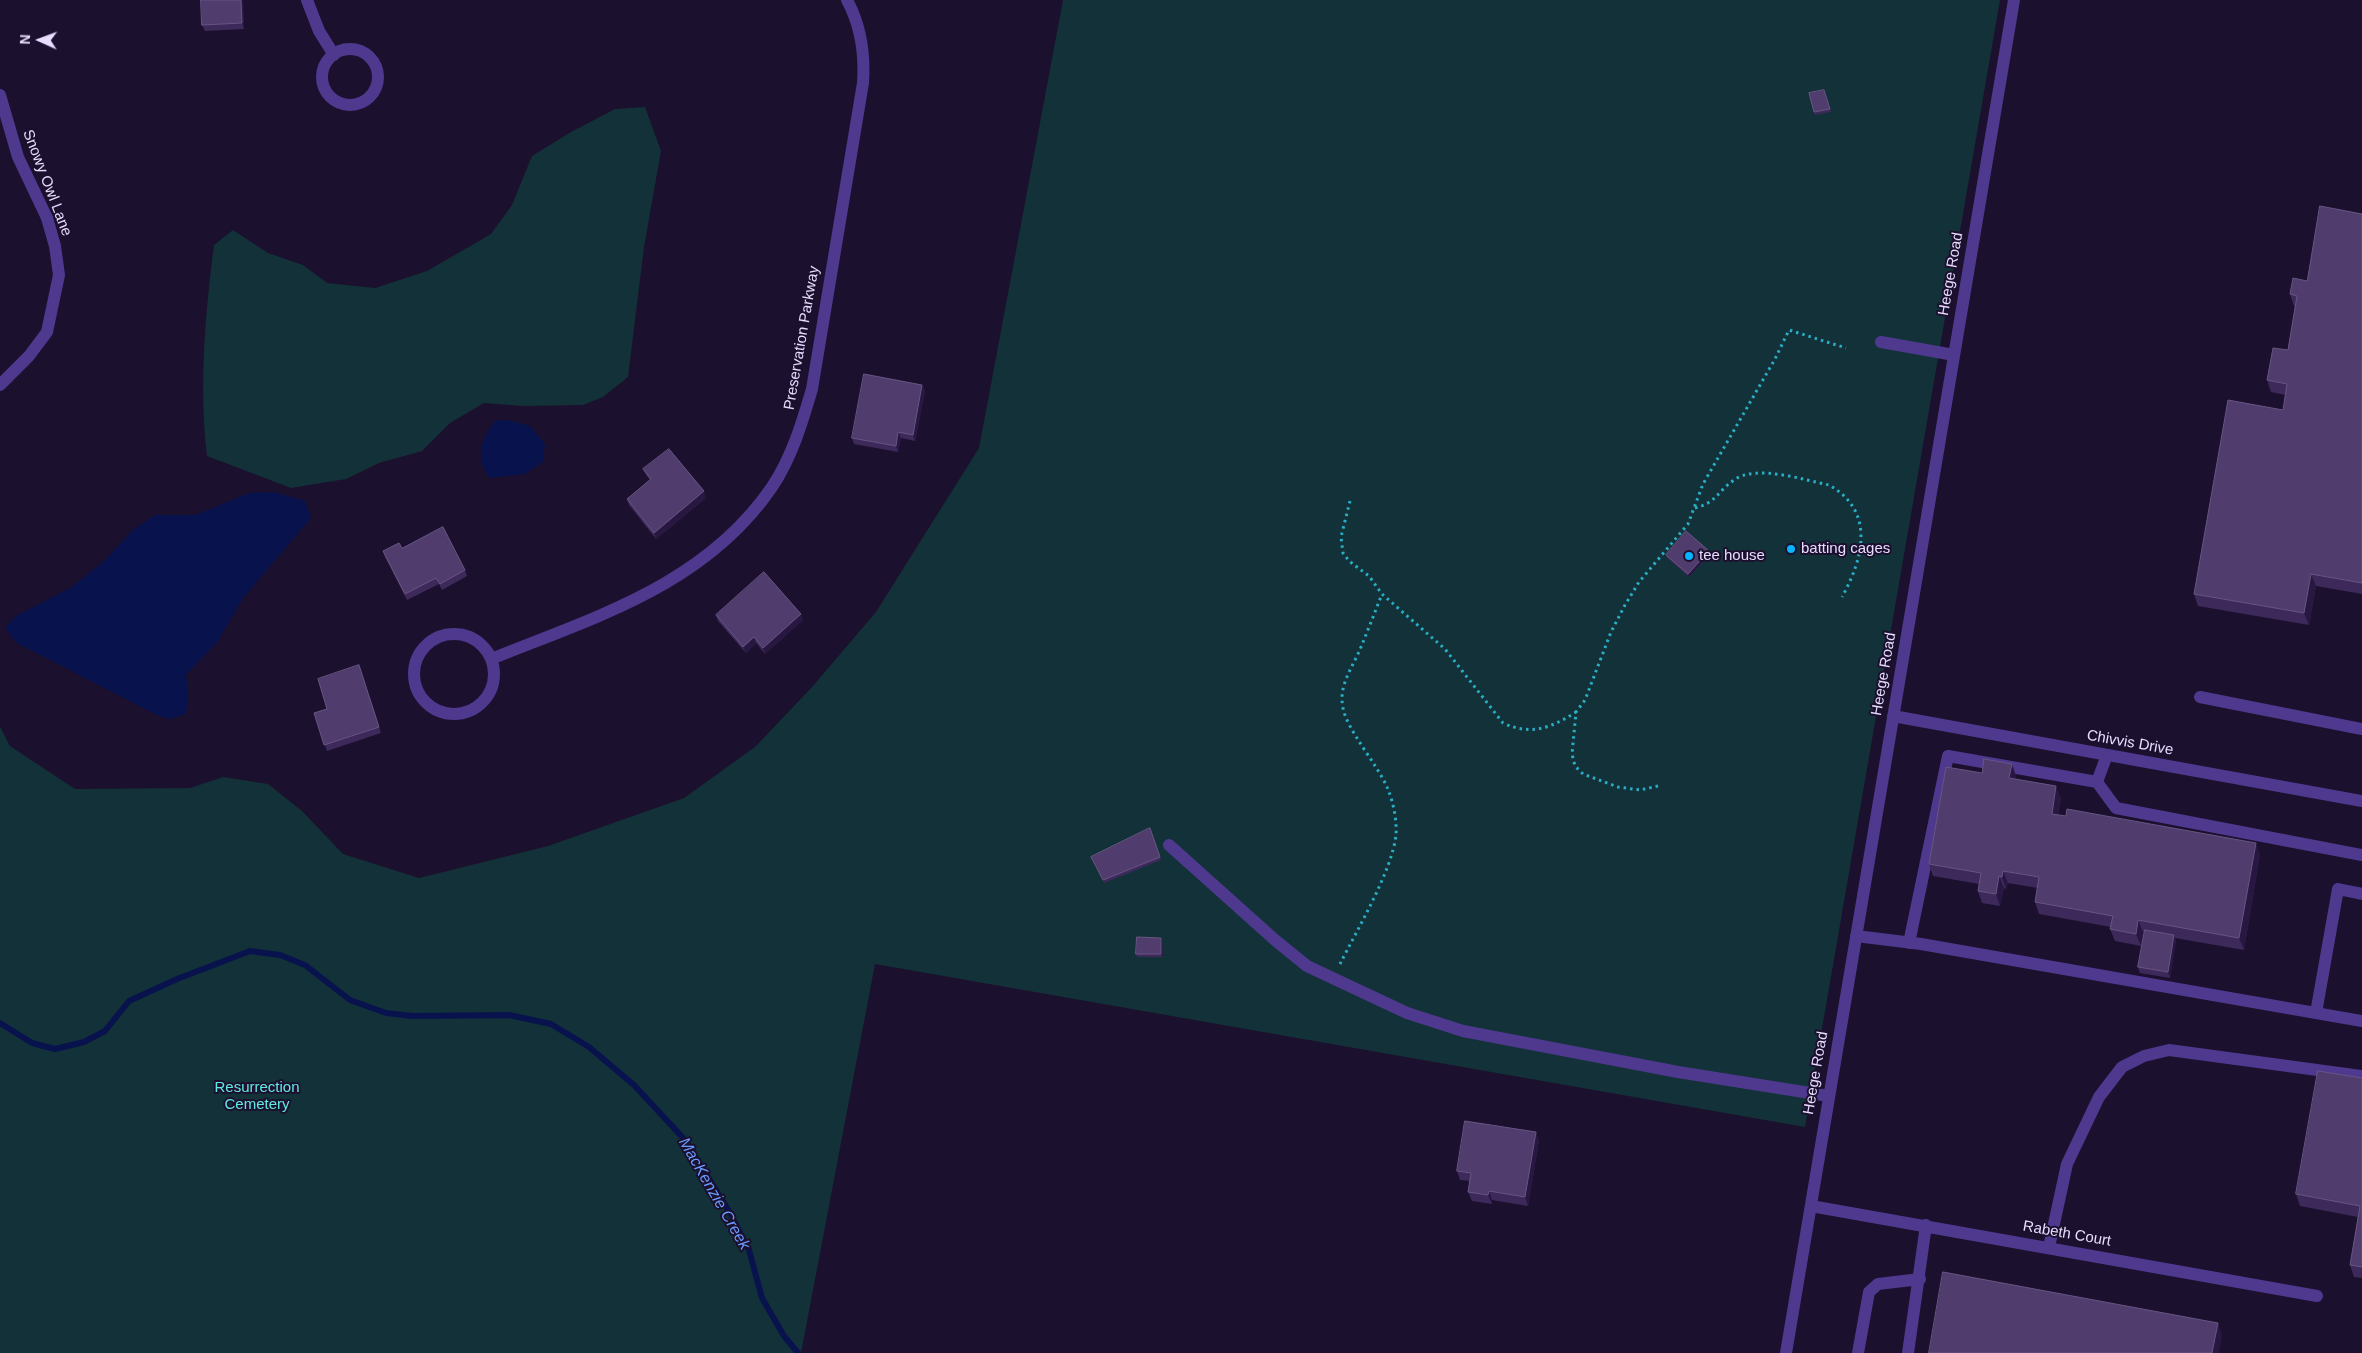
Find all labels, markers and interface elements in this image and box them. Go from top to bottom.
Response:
north arrow [15,15,65,65]
text: N [17,34,33,45]
street label: Snowy Owl Lane [18,127,76,239]
street label: Heege Road [1935,231,1967,317]
street label: Preservation Parkway [780,265,824,411]
place label: batting cages [1801,540,1890,558]
marker: batting cages [1785,543,1797,555]
place label: tee house [1699,547,1765,565]
marker: tee house [1683,550,1695,562]
street label: Heege Road [1868,631,1900,717]
street label: Chivvis Drive [2085,727,2175,759]
street label: Heege Road [1800,1030,1832,1116]
park label: Resurrection Cemetery [214,1079,300,1114]
water label: MacKenzie Creek [674,1135,754,1253]
street label: Rabeth Court [2022,1217,2112,1251]

